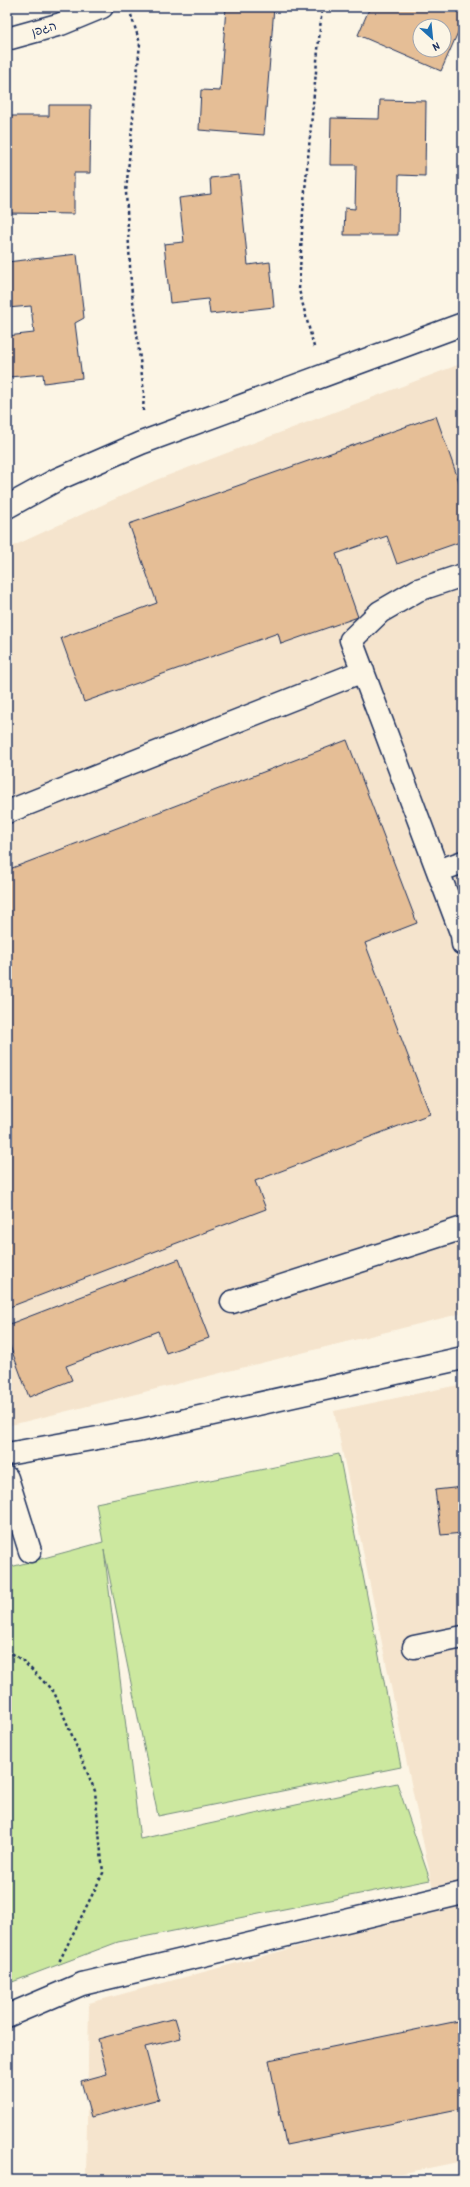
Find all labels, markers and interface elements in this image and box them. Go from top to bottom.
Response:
street label: הגפן [29,17,59,40]
north arrow [412,18,452,58]
text: N [431,39,442,55]

